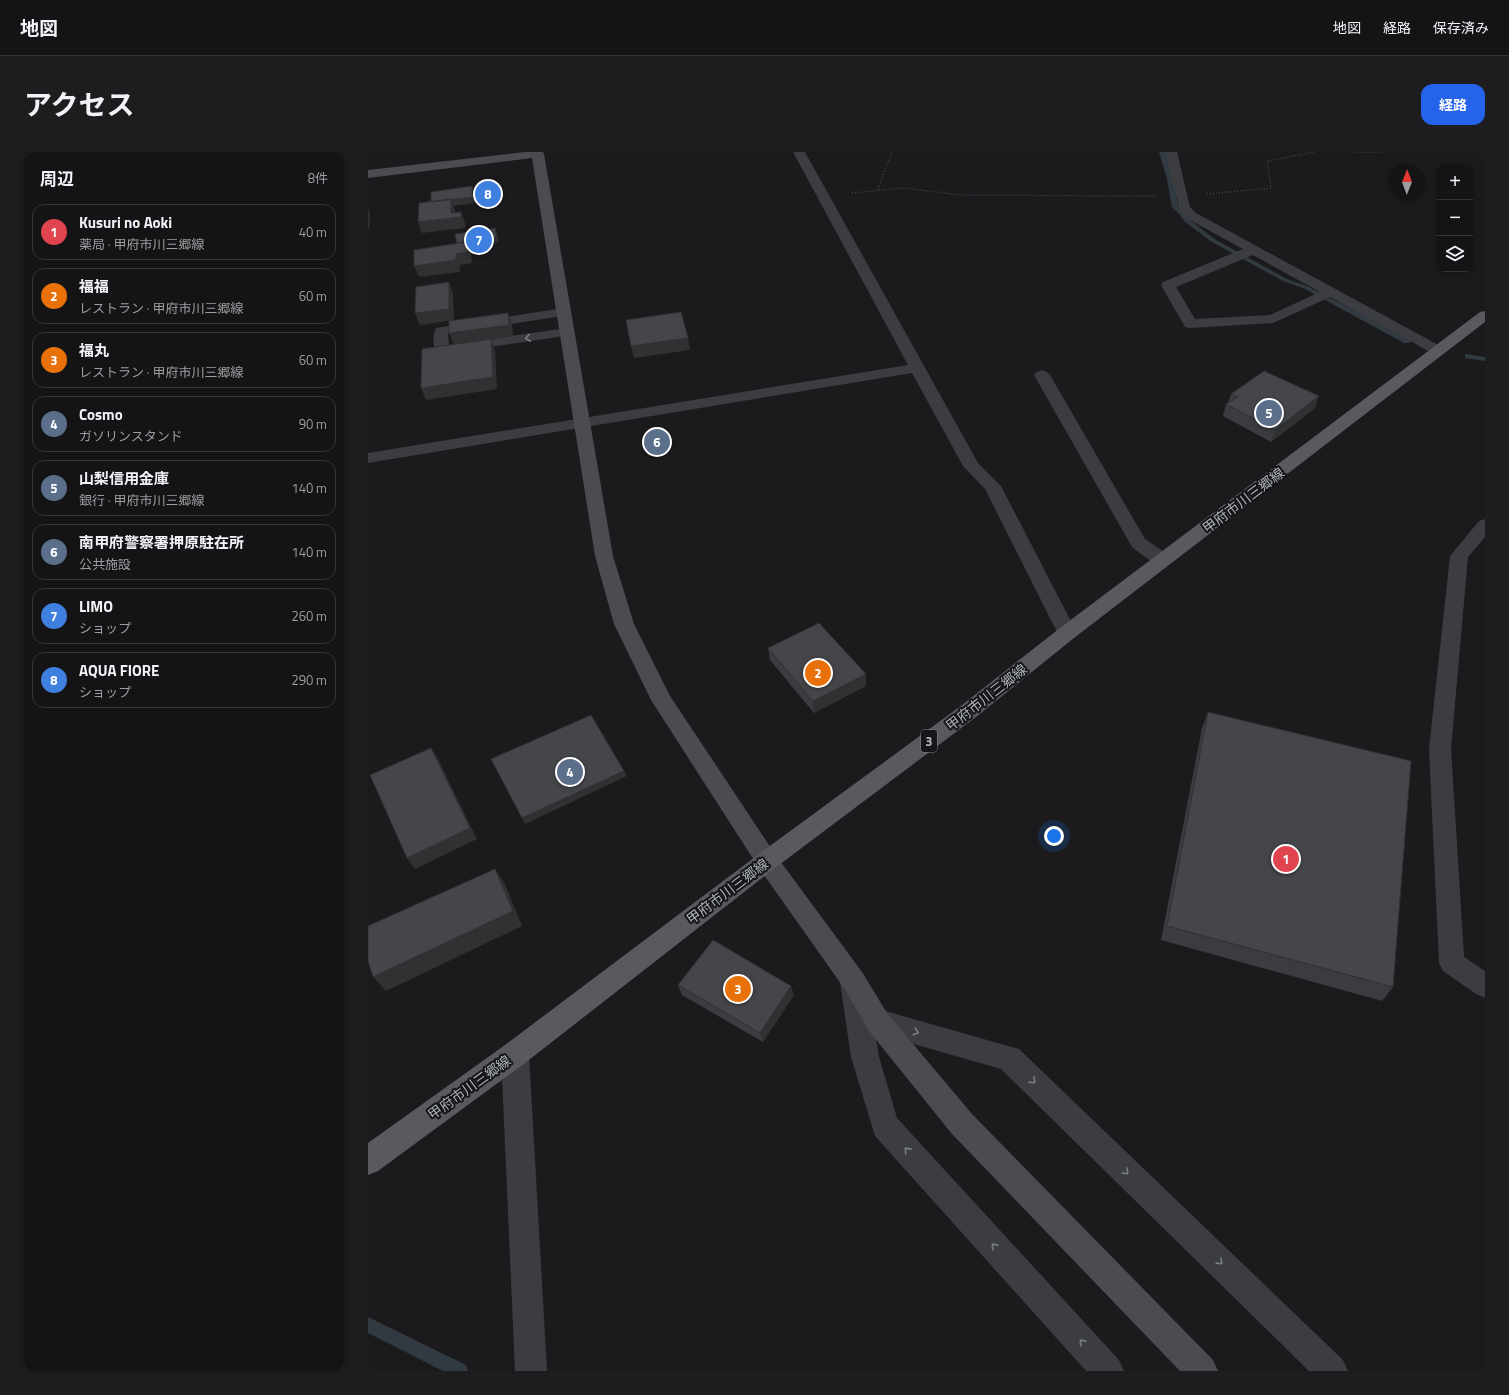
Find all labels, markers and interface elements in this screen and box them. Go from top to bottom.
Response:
text: 地図 [20,13,58,42]
text: 地図 [1333,17,1361,38]
text: 経路 [1383,17,1411,38]
text: 保存済み [1433,17,1489,38]
text: アクセス [24,83,135,126]
button: 経路 [1421,84,1485,125]
north arrow [1389,164,1425,200]
map controls [1437,164,1473,272]
button: + [1437,164,1473,200]
text: 周辺 [40,166,74,192]
text: 8件 [308,168,328,188]
pin: 8 [475,179,501,209]
button: − [1437,200,1473,236]
text: Kusuri no Aoki [79,211,172,234]
text: 1 [50,222,58,242]
text: 40 m [299,222,327,242]
pin: 7 [466,225,492,255]
text: 薬局 · 甲府市川三郷線 [79,234,205,254]
button: layers [1437,236,1473,272]
text: 福福 [79,275,109,298]
text: 2 [50,286,58,306]
text: 60 m [299,286,327,306]
text: レストラン · 甲府市川三郷線 [79,298,244,318]
one-way arrow [525,333,531,342]
text: 福丸 [79,339,109,362]
text: 3 [50,350,58,370]
text: 60 m [299,350,327,370]
text: レストラン · 甲府市川三郷線 [79,362,244,382]
pin: 5 [1256,398,1282,428]
text: Cosmo [79,403,123,426]
text: 4 [50,414,58,434]
text: 90 m [299,414,327,434]
text: ガソリンスタンド [79,426,183,446]
pin: 6 [644,427,670,457]
street label: 甲府市川三郷線 [1198,462,1288,538]
text: 山梨信用金庫 [79,467,169,490]
text: 5 [50,478,58,498]
text: 140 m [291,478,327,498]
text: 銀行 · 甲府市川三郷線 [79,490,205,510]
text: 南甲府警察署押原駐在所 [79,531,244,554]
text: 6 [50,542,58,562]
text: 140 m [291,542,327,562]
text: 公共施設 [79,554,131,574]
text: LIMO [79,595,113,618]
text: 7 [50,606,58,626]
text: 260 m [291,606,327,626]
text: ショップ [79,618,131,638]
pin: 2 [805,658,831,688]
text: AQUA FIORE [79,659,159,682]
street label: 甲府市川三郷線 [941,659,1031,735]
text: 8 [50,670,58,690]
text: 290 m [291,670,327,690]
text: ショップ [79,682,131,702]
road number: 3 [921,730,937,752]
pin: 4 [557,757,583,787]
your location [1044,826,1064,846]
pin: 1 [1273,844,1299,874]
street label: 甲府市川三郷線 [682,853,772,929]
pin: 3 [725,974,751,1004]
one-way arrow [912,1027,919,1036]
street label: 甲府市川三郷線 [423,1050,515,1124]
one-way arrow [1028,1077,1036,1084]
one-way arrow [904,1147,911,1155]
one-way arrow [1121,1167,1129,1175]
one-way arrow [991,1243,999,1251]
one-way arrow [1215,1257,1223,1265]
one-way arrow [1079,1339,1086,1347]

